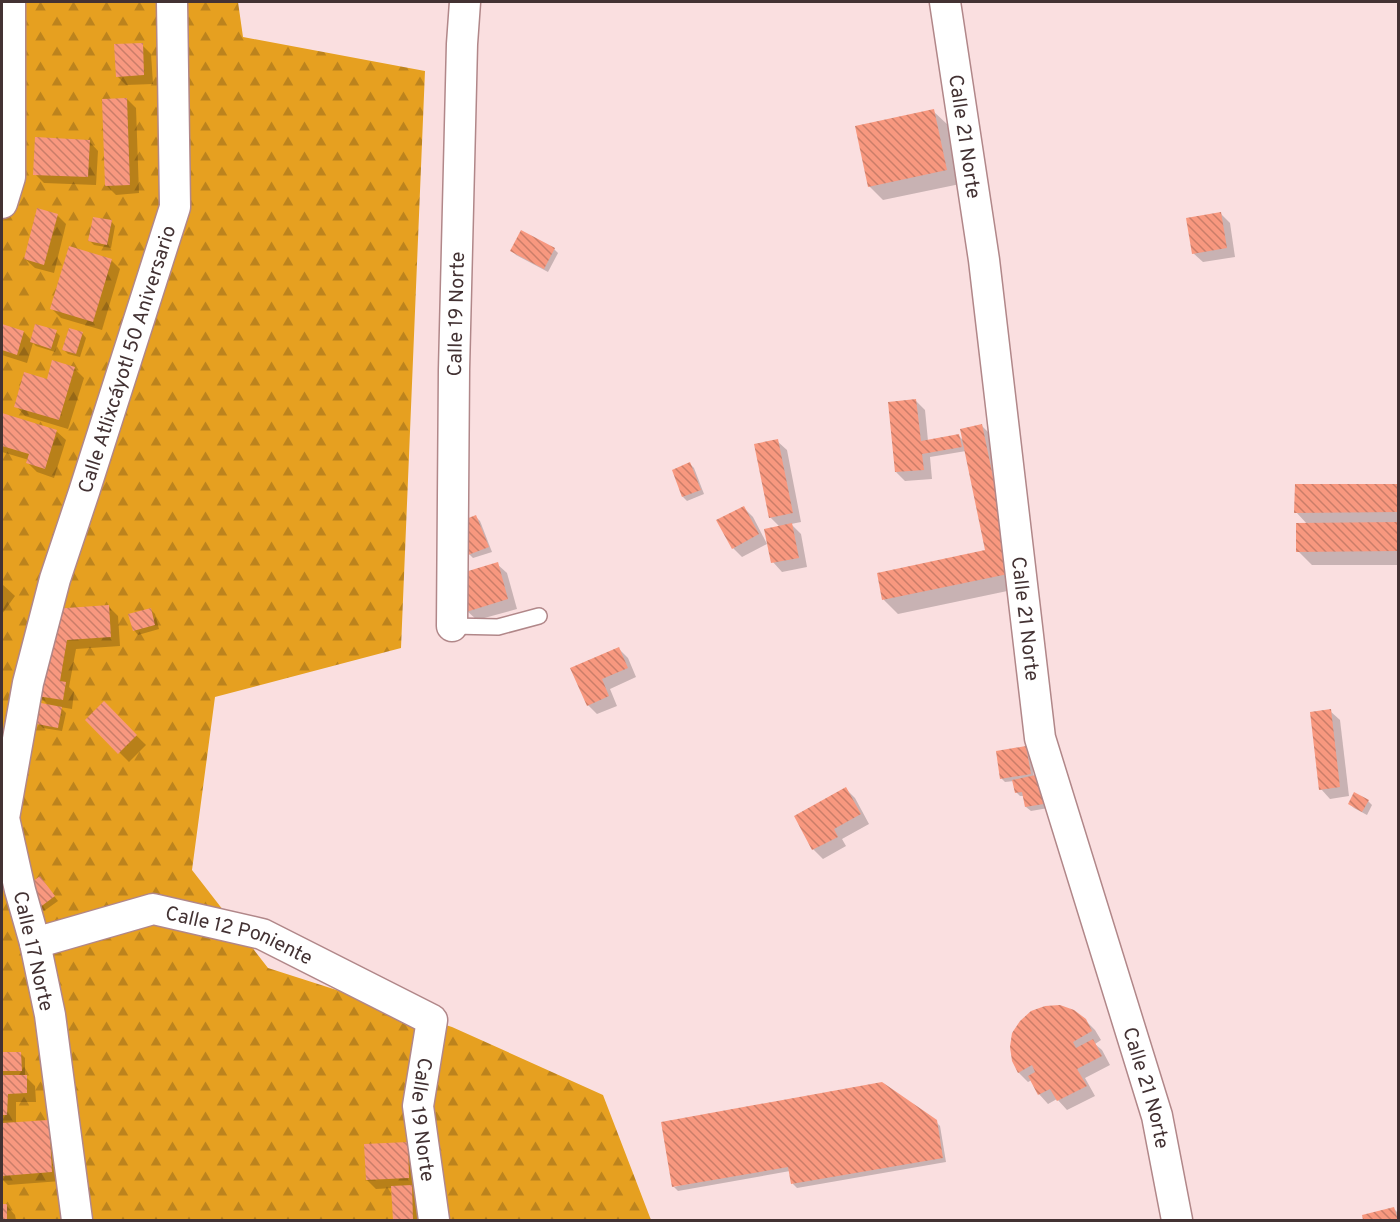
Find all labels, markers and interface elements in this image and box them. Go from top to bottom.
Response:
street label: Calle 21 Norte [941,73,986,201]
street label: Calle Atlixcáyotl 50 Aniversario [73,222,183,497]
street label: Calle 19 Norte [443,251,472,377]
street label: Calle 21 Norte [1004,555,1044,683]
street label: Calle 17 Norte [6,889,59,1014]
street label: Calle 12 Poniente [162,901,316,972]
street label: Calle 21 Norte [1115,1024,1174,1151]
street label: Calle 19 Norte [403,1055,439,1184]

